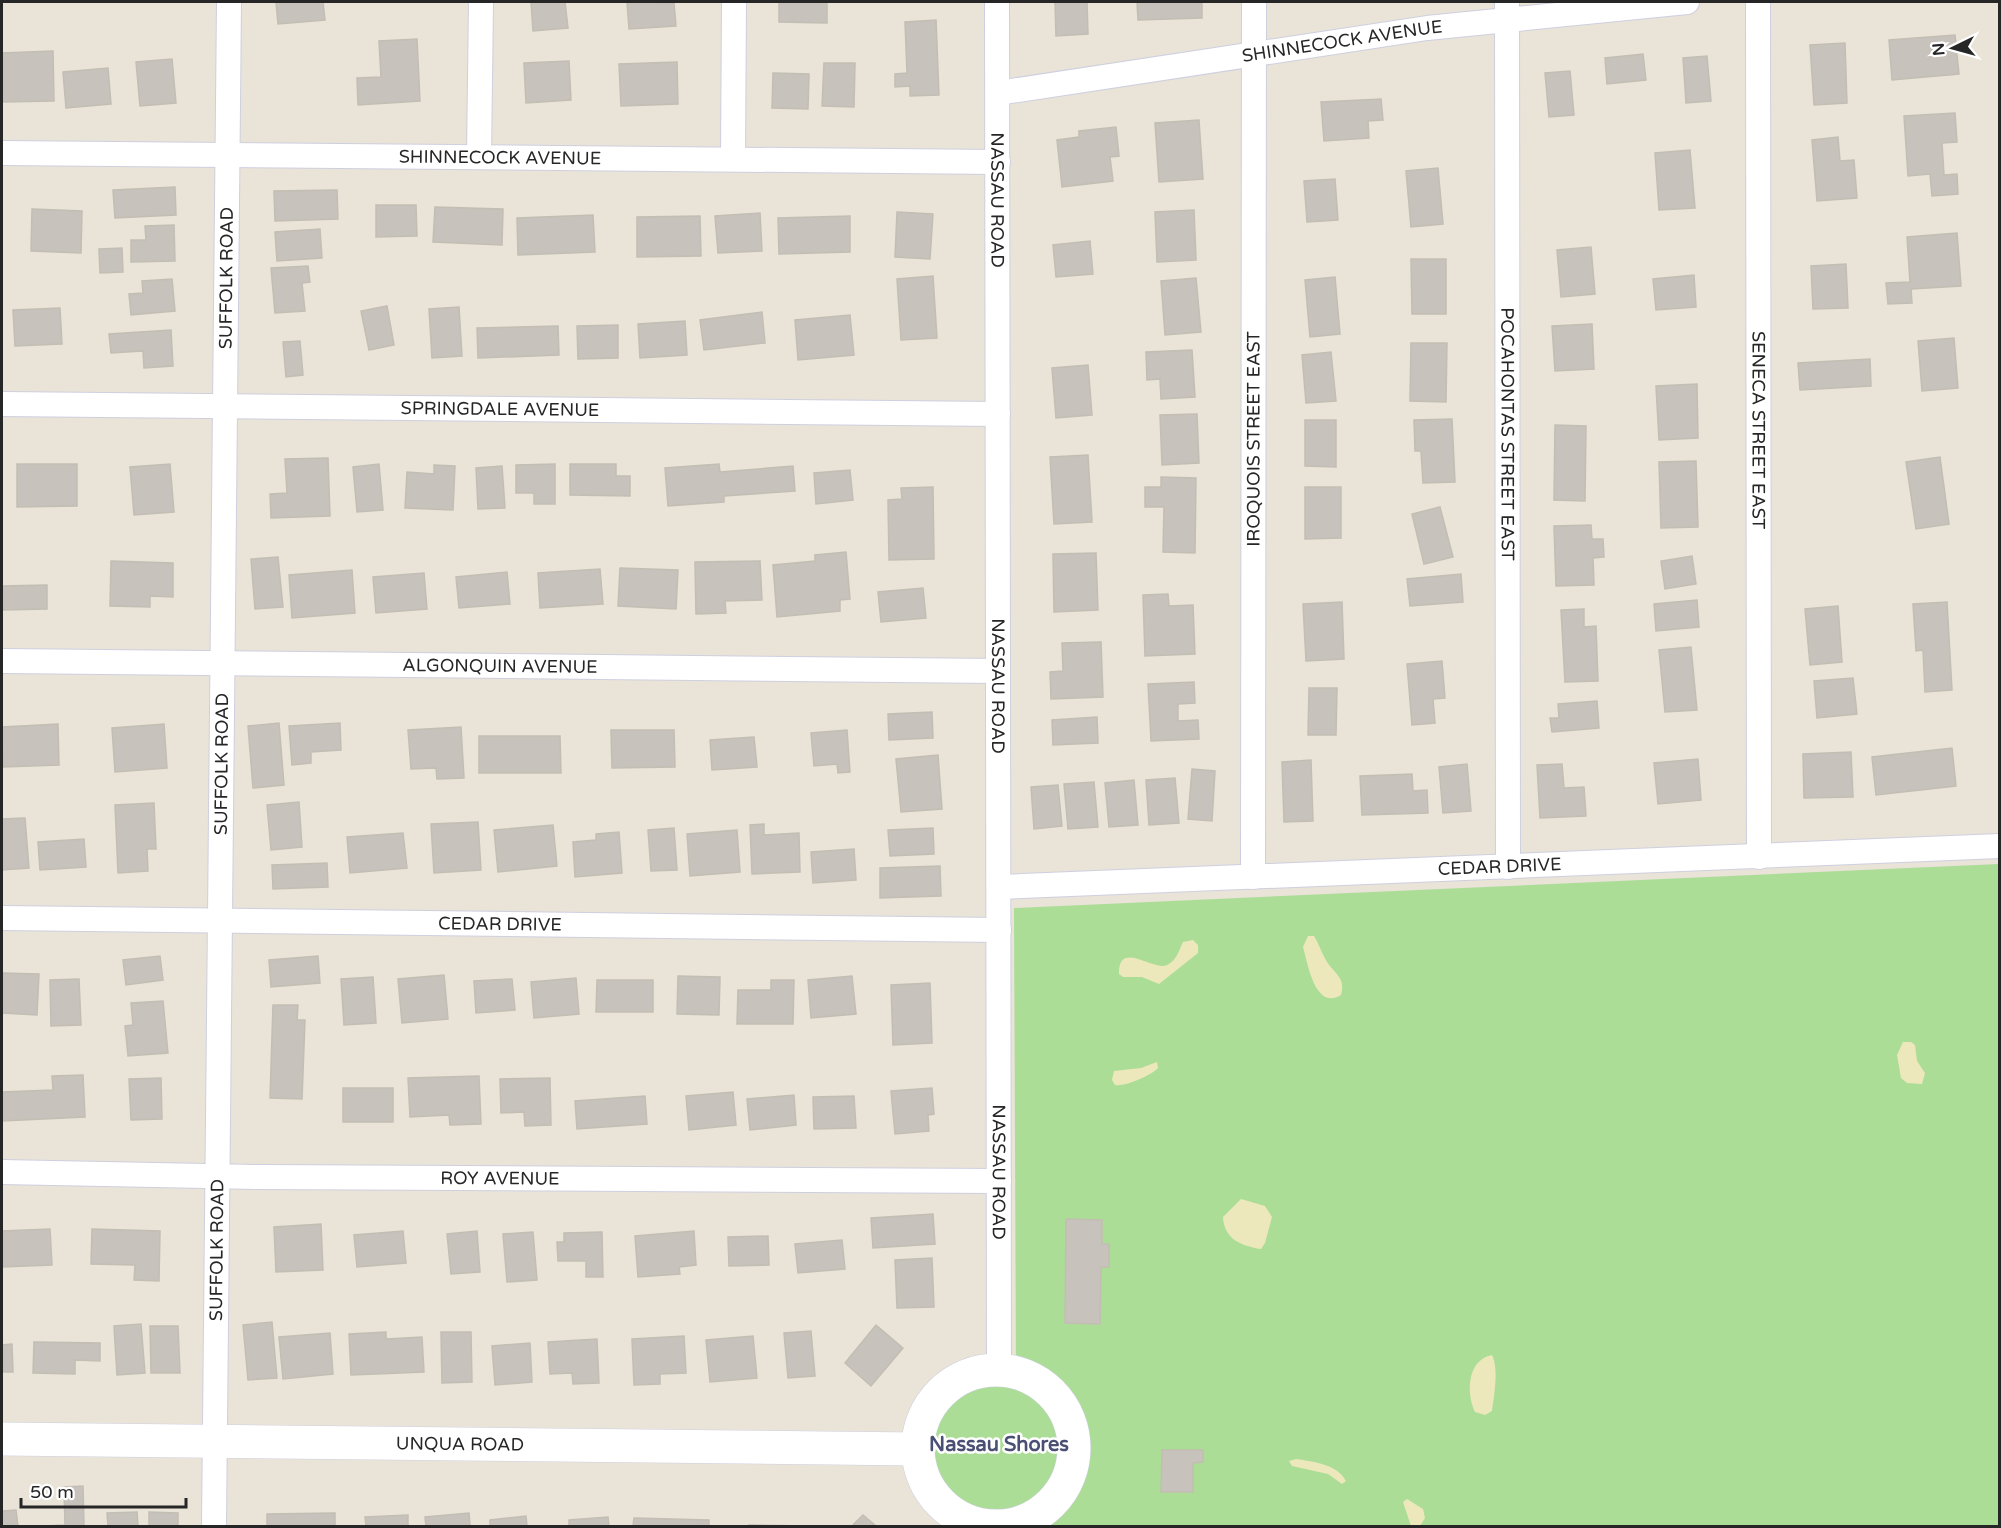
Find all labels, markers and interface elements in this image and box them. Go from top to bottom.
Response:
street label: SHINNECOCK AVENUE [1240,16,1443,67]
north arrow [1923,18,1983,78]
text: N [1929,42,1950,56]
street label: NASSAU ROAD [986,132,1008,268]
street label: SHINNECOCK AVENUE [399,146,601,169]
street label: SUFFOLK ROAD [215,207,238,349]
street label: POCAHONTAS STREET EAST [1496,307,1519,561]
street label: IROQUOIS STREET EAST [1242,331,1265,547]
street label: SENECA STREET EAST [1747,331,1770,529]
street label: SPRINGDALE AVENUE [400,397,599,421]
street label: NASSAU ROAD [987,618,1009,754]
street label: ALGONQUIN AVENUE [402,654,598,678]
street label: SUFFOLK ROAD [210,693,233,835]
street label: CEDAR DRIVE [1437,853,1562,880]
street label: CEDAR DRIVE [438,912,562,936]
street label: NASSAU ROAD [988,1104,1010,1240]
street label: ROY AVENUE [440,1167,560,1190]
street label: SUFFOLK ROAD [205,1179,228,1321]
street label: UNQUA ROAD [396,1432,524,1456]
district label: Nassau Shores [929,1433,1069,1457]
scale bar [21,1471,186,1509]
text: 50 m [30,1481,74,1503]

